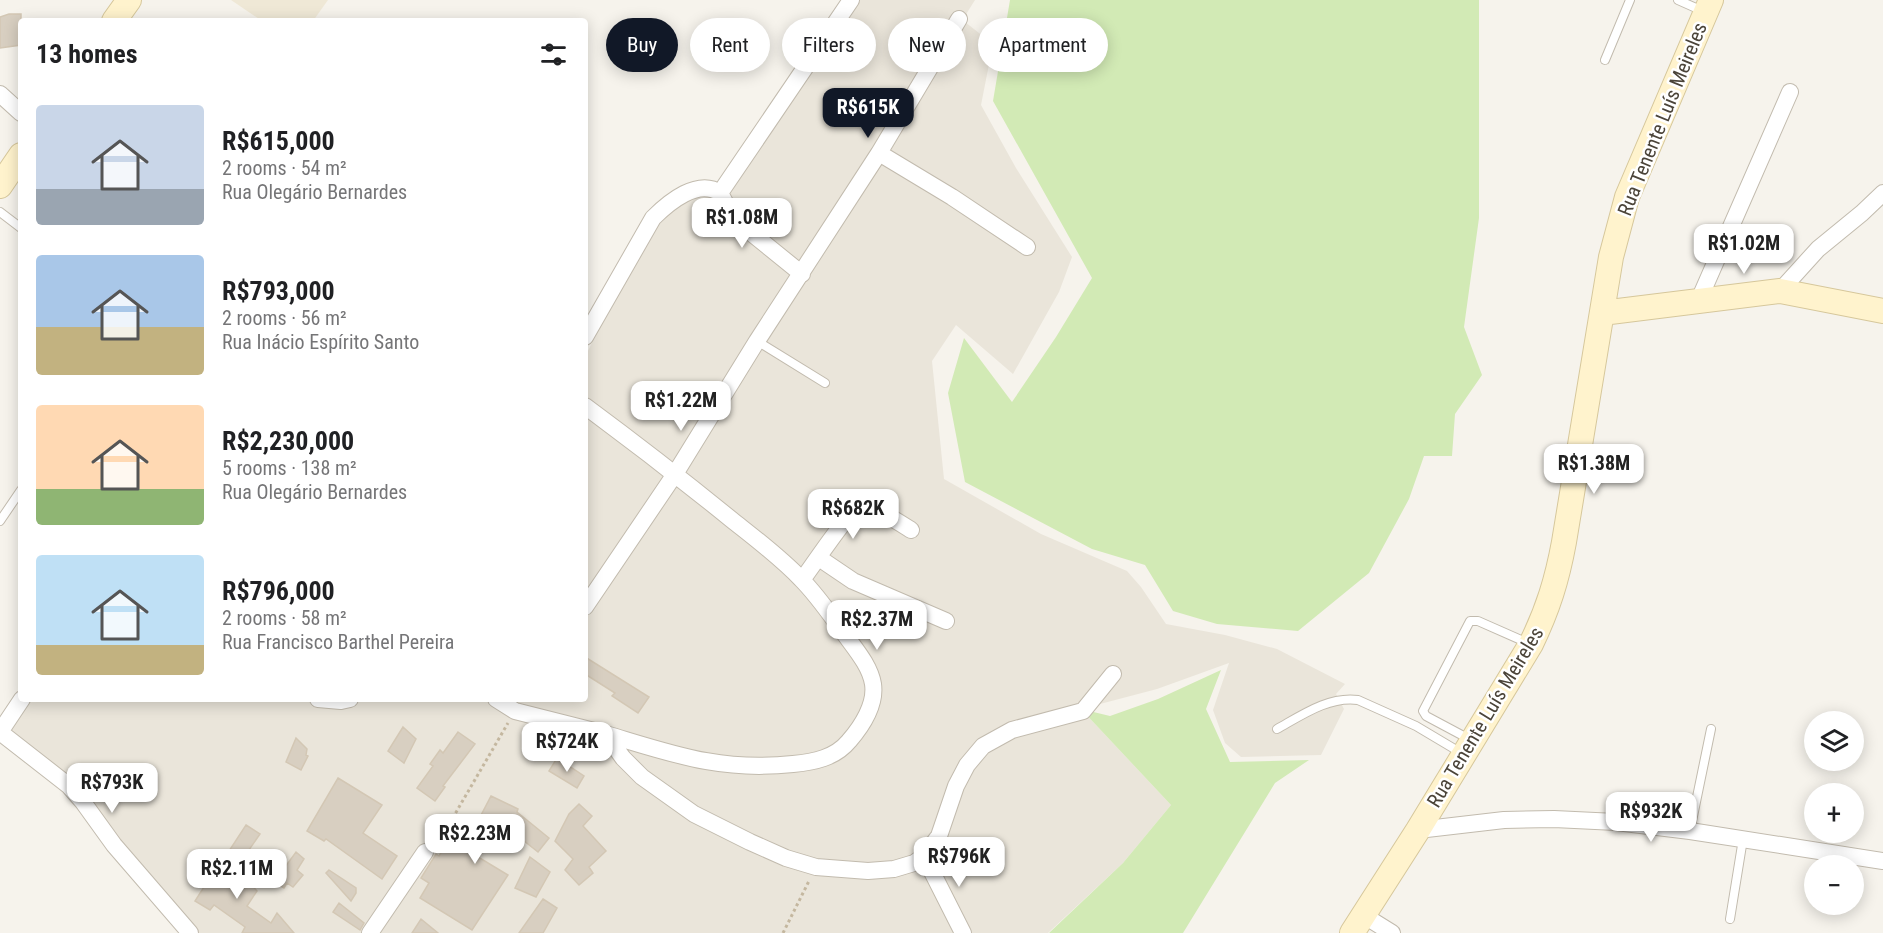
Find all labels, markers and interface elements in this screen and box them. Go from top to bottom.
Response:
chip: Buy [606,18,678,72]
chip: Rent [690,18,770,72]
chip: Filters [782,18,876,72]
chip: New [888,18,966,72]
chip: Apartment [978,18,1108,72]
street label: Rua Tenente Luís Meireles [1612,19,1712,219]
icon: filters [537,38,570,71]
text: 13 homes [36,39,138,69]
pin: R$615K [819,88,917,139]
text: R$615K [837,95,899,119]
text: R$615,000 [222,126,335,156]
icon: home [84,129,156,201]
text: 2 rooms · 54 m² [222,156,347,180]
text: Rua Olegário Bernardes [222,180,407,204]
pin: R$1.08M [687,198,797,249]
text: R$1.08M [706,205,778,229]
pin: R$1.02M [1689,224,1799,275]
text: R$1.02M [1708,231,1780,255]
text: R$793,000 [222,276,335,306]
icon: home [84,279,156,351]
text: 2 rooms · 56 m² [222,306,347,330]
text: Rua Inácio Espírito Santo [222,330,419,354]
pin: R$1.22M [626,381,736,432]
text: R$1.22M [645,388,717,412]
text: R$2,230,000 [222,426,354,456]
icon: home [84,429,156,501]
pin: R$1.38M [1539,444,1649,495]
text: R$1.38M [1558,451,1630,475]
text: 5 rooms · 138 m² [222,456,357,480]
text: Rua Olegário Bernardes [222,480,407,504]
pin: R$682K [804,489,902,540]
text: R$682K [822,496,884,520]
text: R$796,000 [222,576,335,606]
icon: home [84,579,156,651]
pin: R$2.37M [822,600,932,651]
text: 2 rooms · 58 m² [222,606,347,630]
text: R$2.37M [841,607,913,631]
street label: Rua Tenente Luís Meireles [1422,622,1548,812]
text: Rua Francisco Barthel Pereira [222,630,454,654]
map controls [1804,711,1864,915]
button: layers [1804,711,1864,771]
pin: R$724K [518,722,616,773]
text: R$724K [536,729,598,753]
pin: R$793K [63,763,161,814]
text: R$793K [81,770,143,794]
button: + [1804,783,1864,843]
pin: R$932K [1602,792,1700,843]
text: R$932K [1620,799,1682,823]
pin: R$2.23M [420,814,530,865]
text: R$2.23M [439,821,511,845]
pin: R$796K [910,837,1008,888]
text: R$796K [928,844,990,868]
pin: R$2.11M [182,849,292,900]
button: − [1804,855,1864,915]
text: R$2.11M [201,856,273,880]

